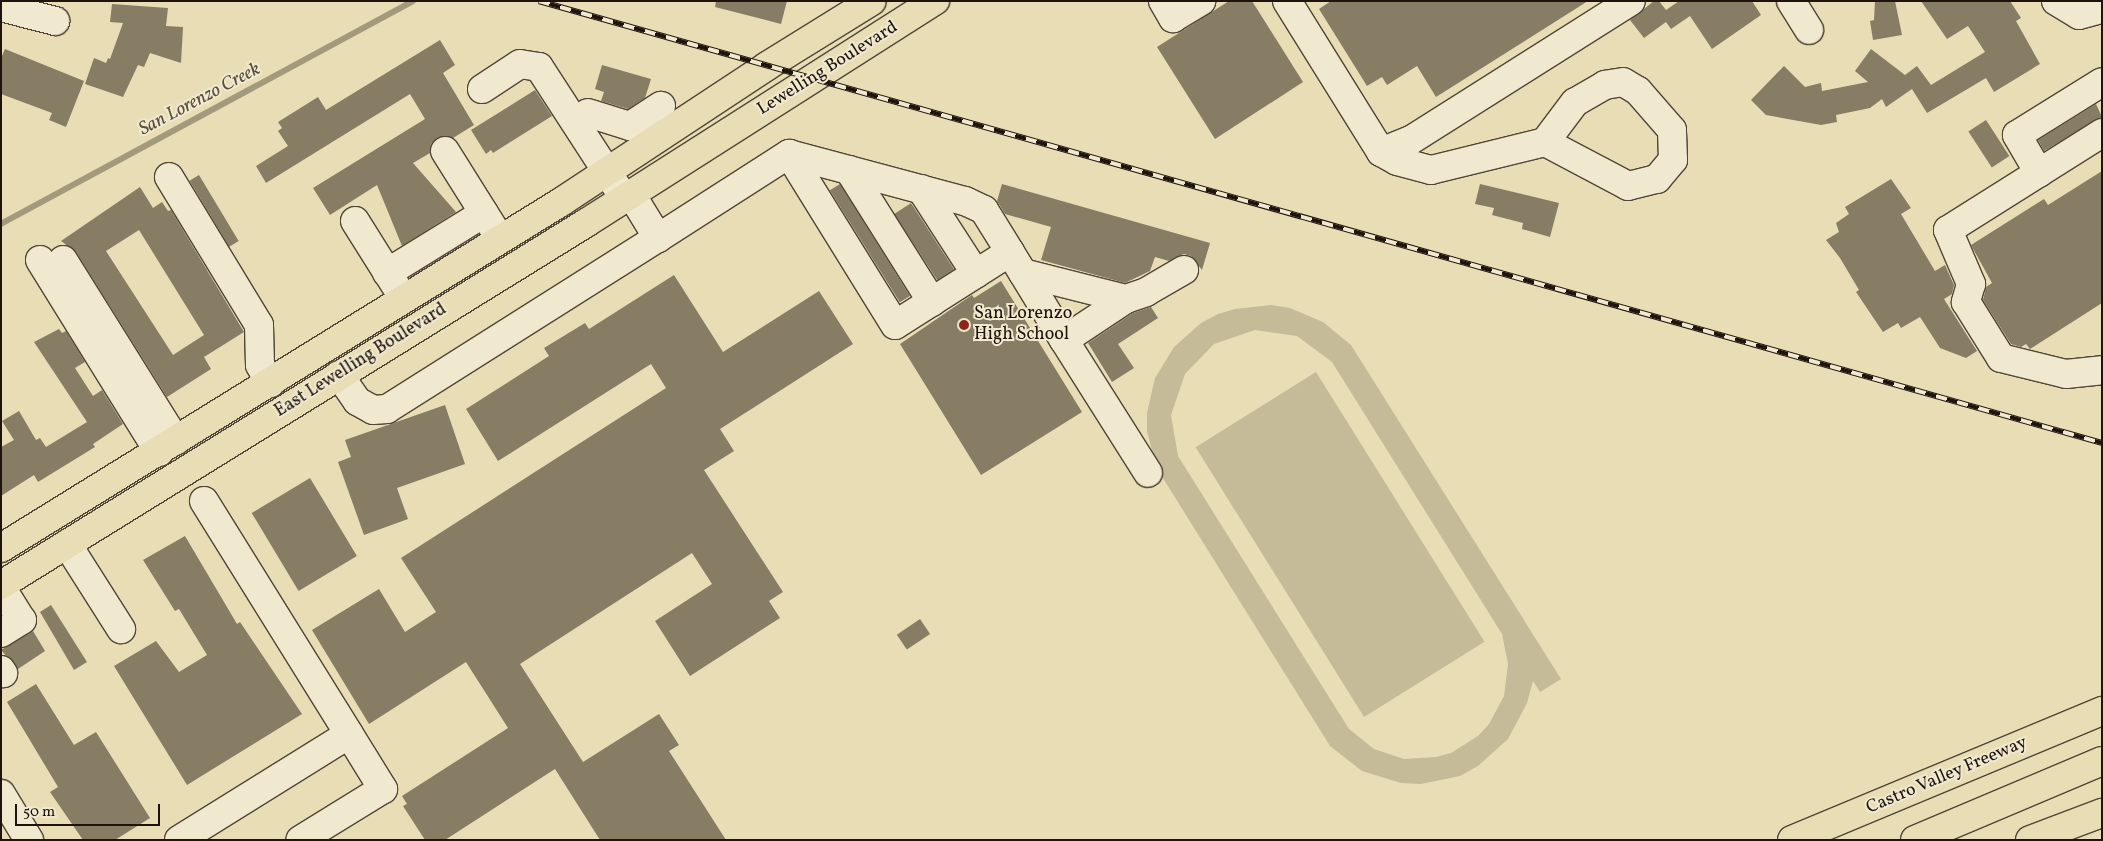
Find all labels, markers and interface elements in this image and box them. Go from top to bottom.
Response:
street label: Lewelling Boulevard [754,17,902,121]
water label: San Lorenzo Creek [135,58,265,142]
street label: East Lewelling Boulevard [271,299,451,423]
place label: San Lorenzo High School [974,304,1072,346]
marker: San Lorenzo High School [958,319,970,331]
street label: Castro Valley Freeway [1863,732,2031,820]
scale bar [18,794,162,826]
text: 50 m [23,802,55,823]

